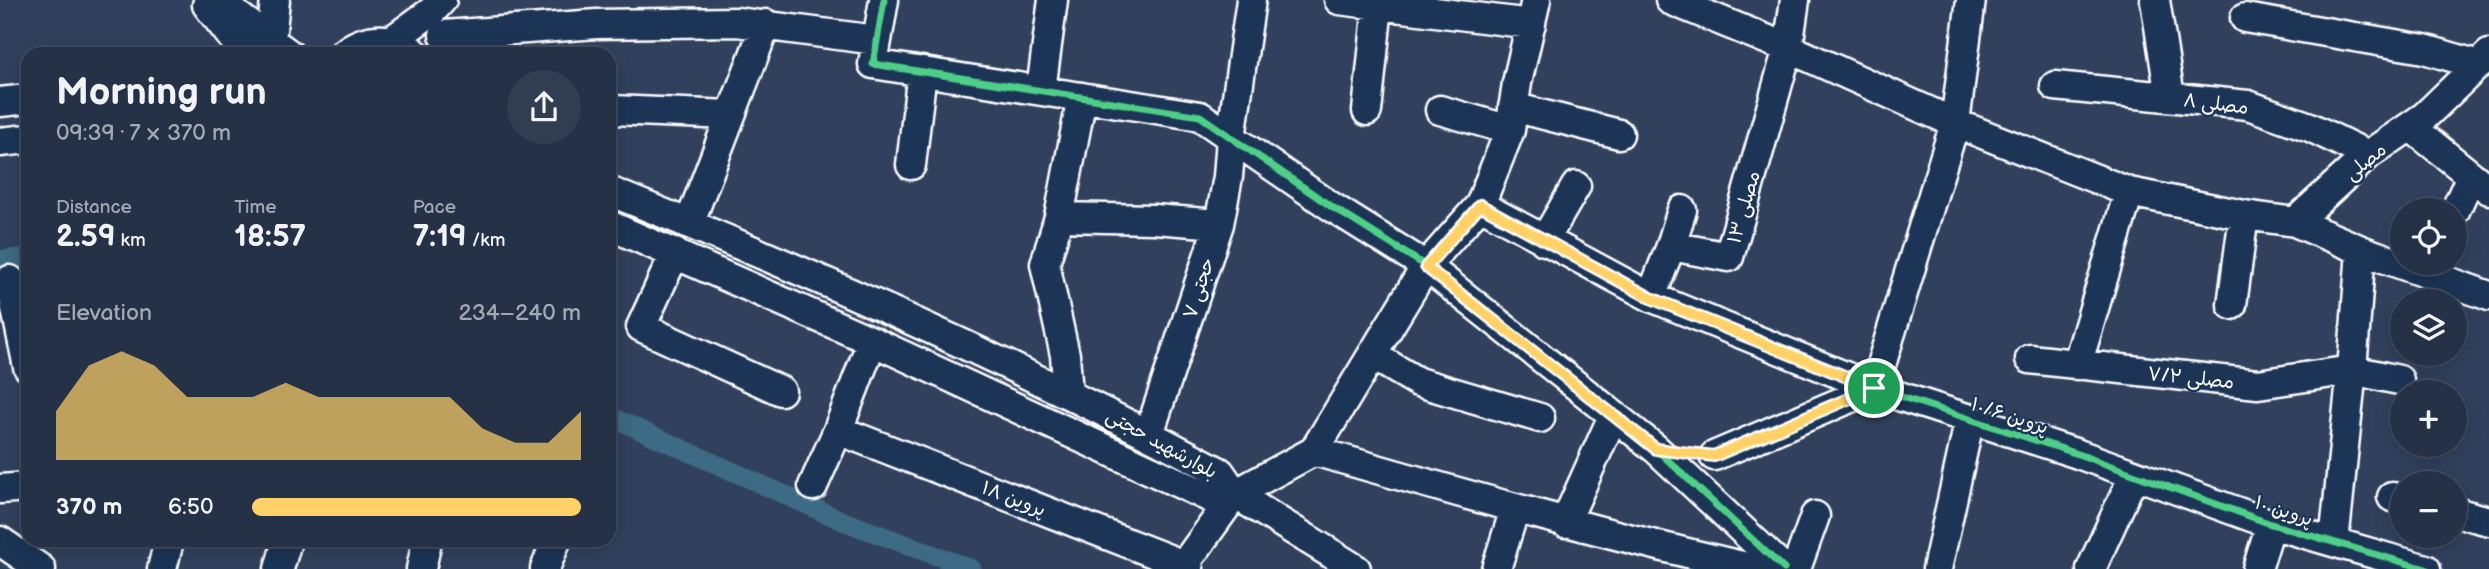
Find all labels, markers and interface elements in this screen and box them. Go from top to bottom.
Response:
text: Morning run [56,70,267,115]
button: share [507,70,581,144]
street label: مصلی ۸ [2182,89,2250,120]
text: 09:39 · 7 × 370 m [56,119,231,147]
street label: مصلی [2340,138,2391,186]
street label: مصلی ۱۳ [1723,168,1766,246]
text: Distance [56,196,132,219]
text: Time [234,196,276,219]
text: Pace [413,196,456,219]
map controls [2390,198,2467,548]
button: locate [2390,198,2467,275]
text: 2.59 [56,219,115,255]
text: 18:57 [234,219,306,255]
text: 7:19 [413,219,467,255]
text: km [115,229,146,252]
text: /km [467,229,505,252]
street label: حجتی ۷ [1179,255,1220,322]
button: layers [2390,289,2467,366]
text: Elevation [56,299,152,327]
text: 234–240 m [459,299,581,327]
pin [1844,358,1904,418]
street label: مصلی ۷/۲ [2146,363,2235,394]
icon: arrive [1855,369,1893,407]
button: + [2390,380,2467,457]
street label: پروین ۱۰/۶ [1968,393,2051,440]
street label: بلوارشهید حجتی [1102,404,1221,484]
button: − [2390,471,2467,548]
street label: پروین ۱۸ [978,477,1049,522]
street label: پروین ۱۰ [2252,491,2316,532]
text: 370 m [56,493,122,521]
text: 6:50 [168,493,213,521]

